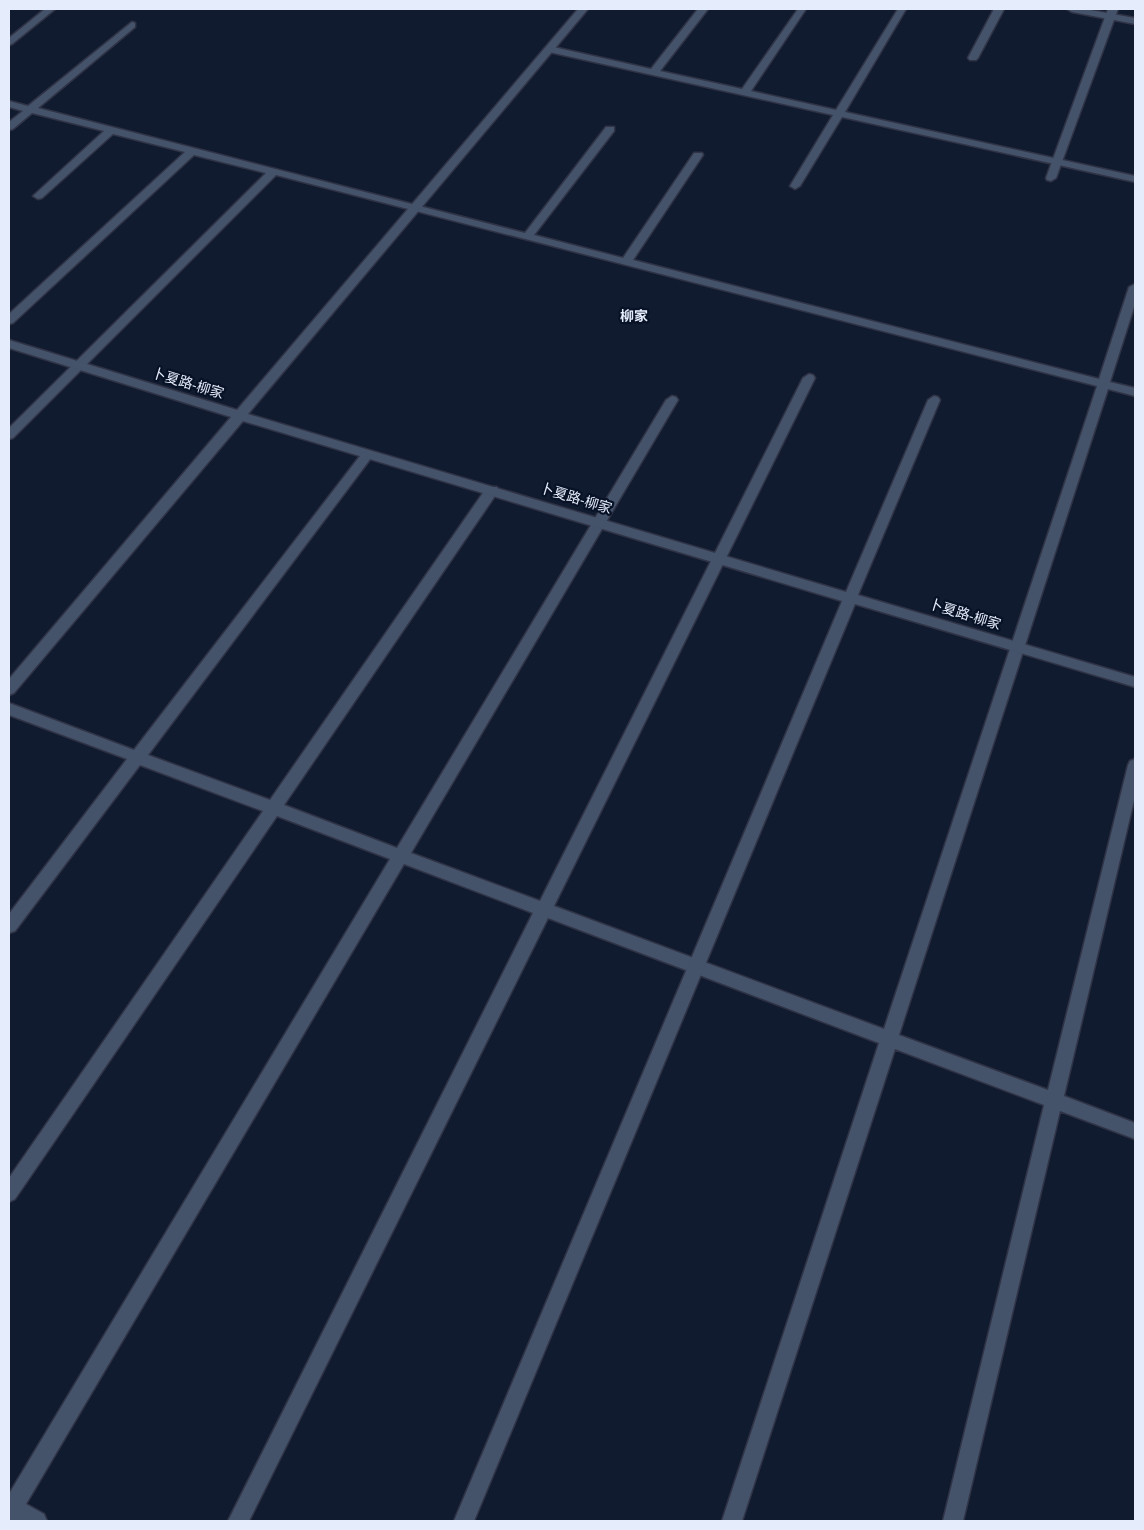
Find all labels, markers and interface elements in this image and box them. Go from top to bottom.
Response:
district label: 柳家 [620,306,648,325]
street label: 卜夏路-柳家 [150,363,227,402]
street label: 卜夏路-柳家 [538,478,615,517]
street label: 卜夏路-柳家 [927,594,1004,633]

